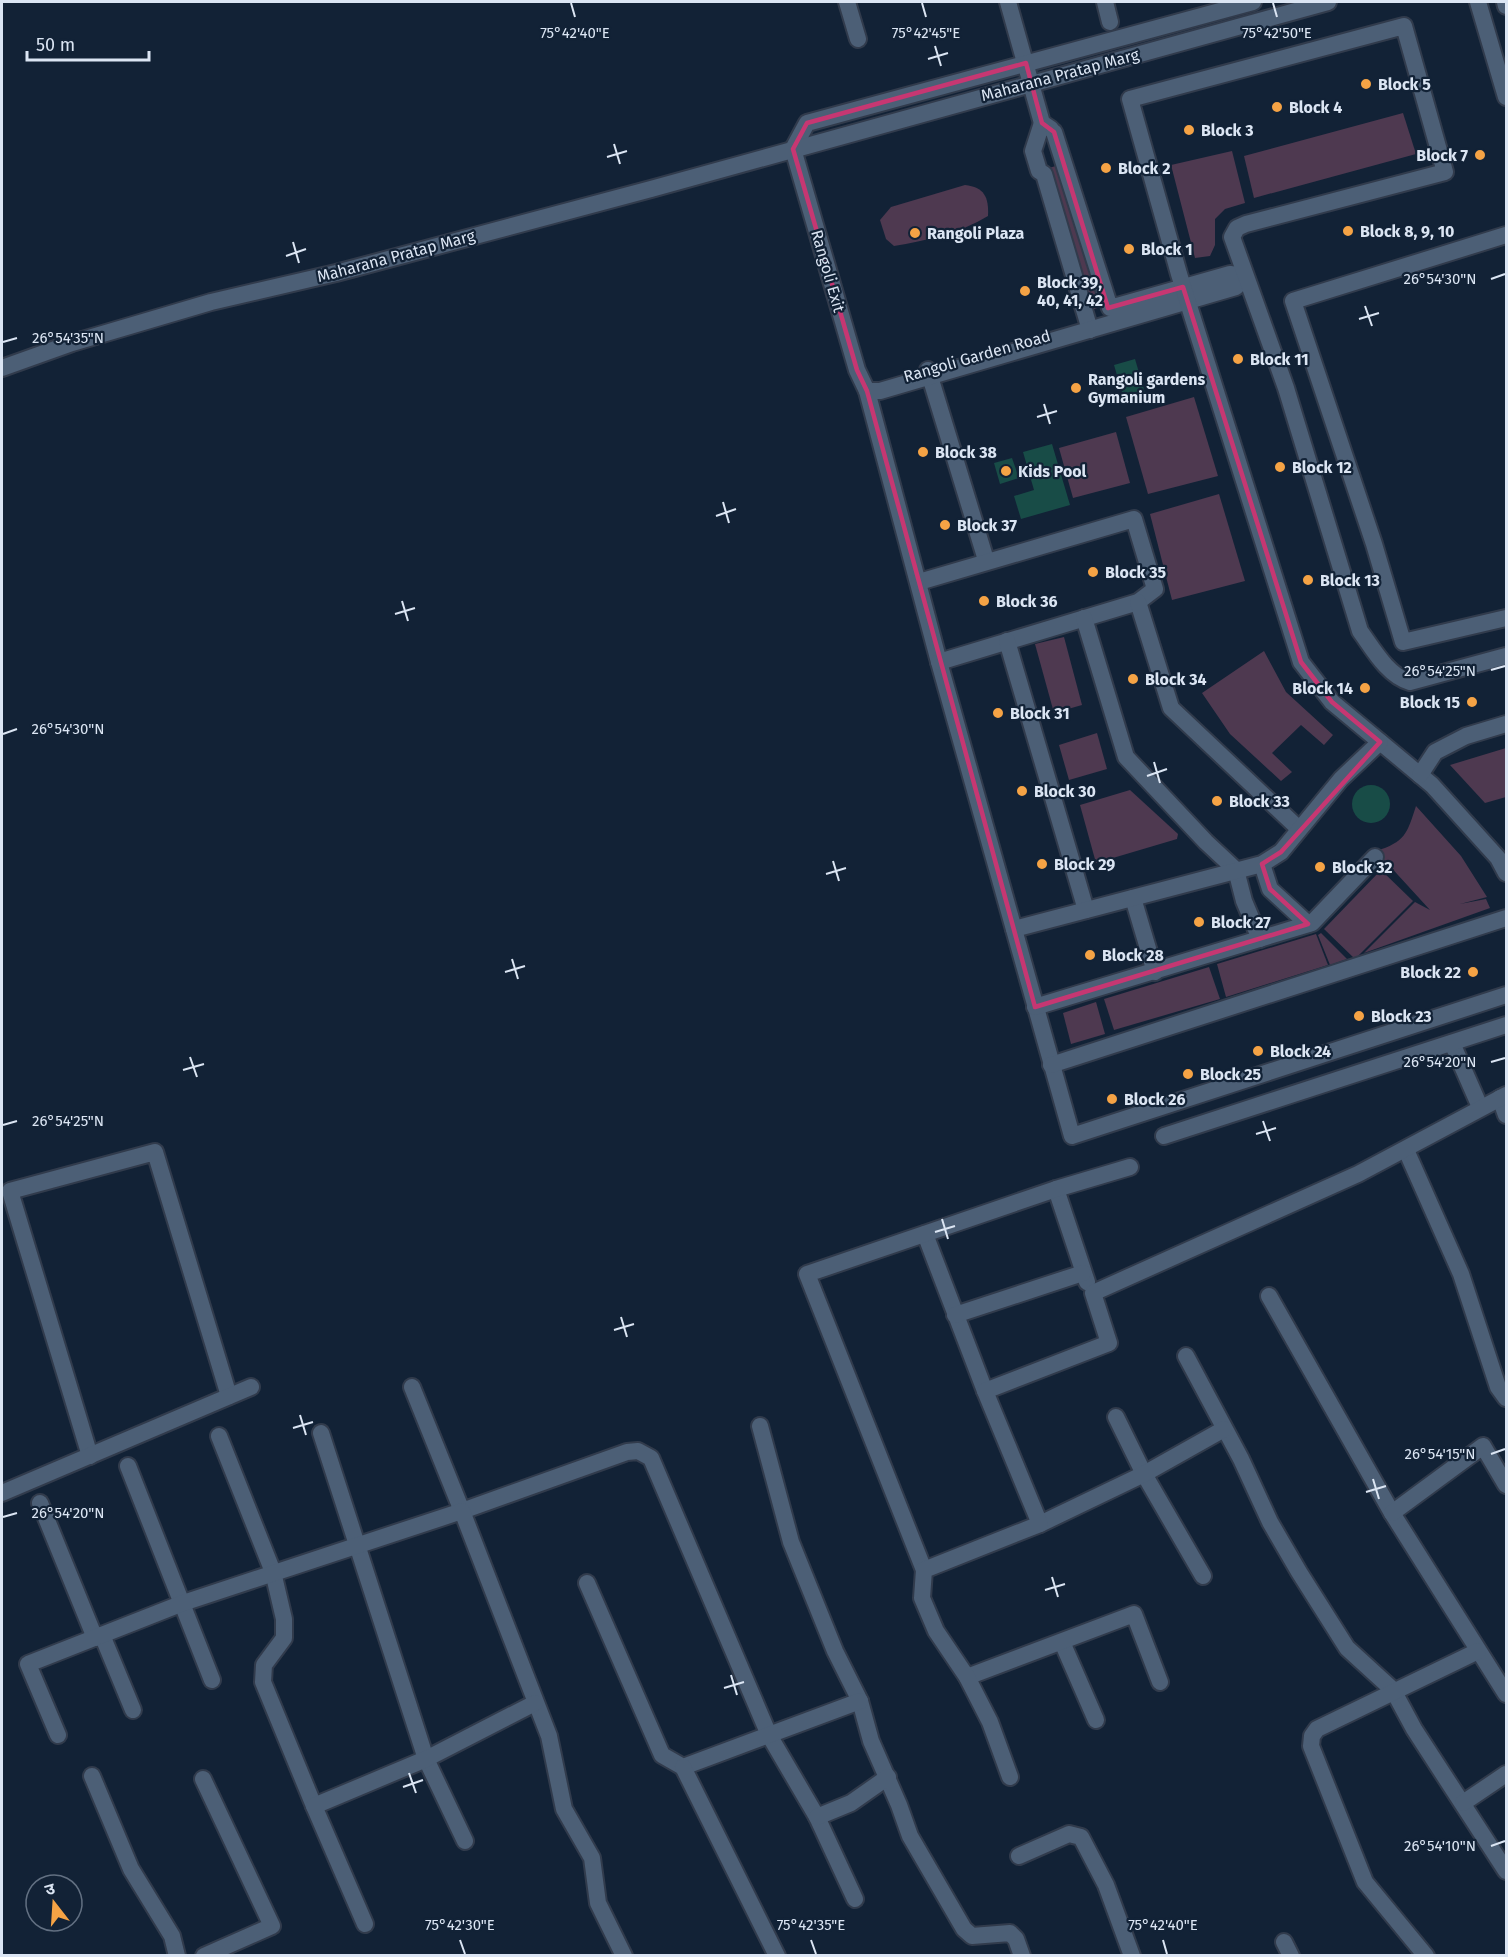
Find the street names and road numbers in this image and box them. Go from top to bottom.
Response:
street label: Maharana Pratap Marg [979,45,1142,105]
street label: Maharana Pratap Marg [315,226,478,286]
street label: Rangoli Exit [807,227,849,315]
street label: Rangoli Garden Road [901,326,1053,386]

